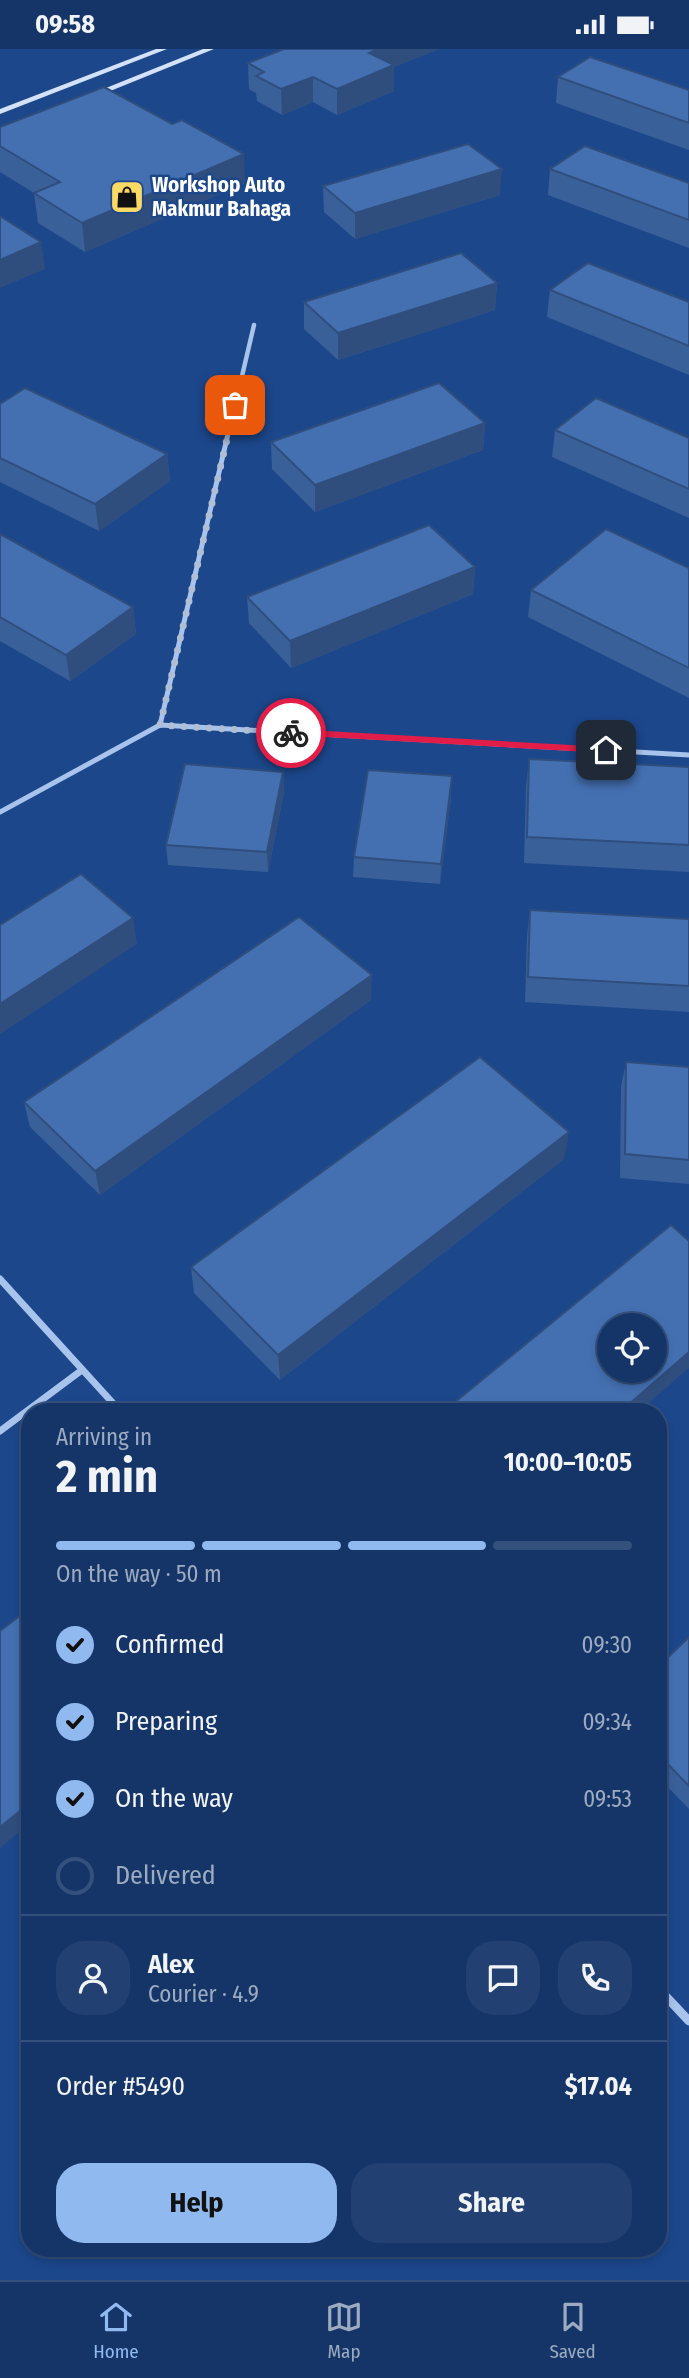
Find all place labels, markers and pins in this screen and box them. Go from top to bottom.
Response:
place label: Workshop Auto Makmur Bahaga [152,172,291,222]
shop icon: Workshop Auto Makmur Bahaga [108,178,146,216]
pin [205,375,265,435]
pin [576,720,636,780]

